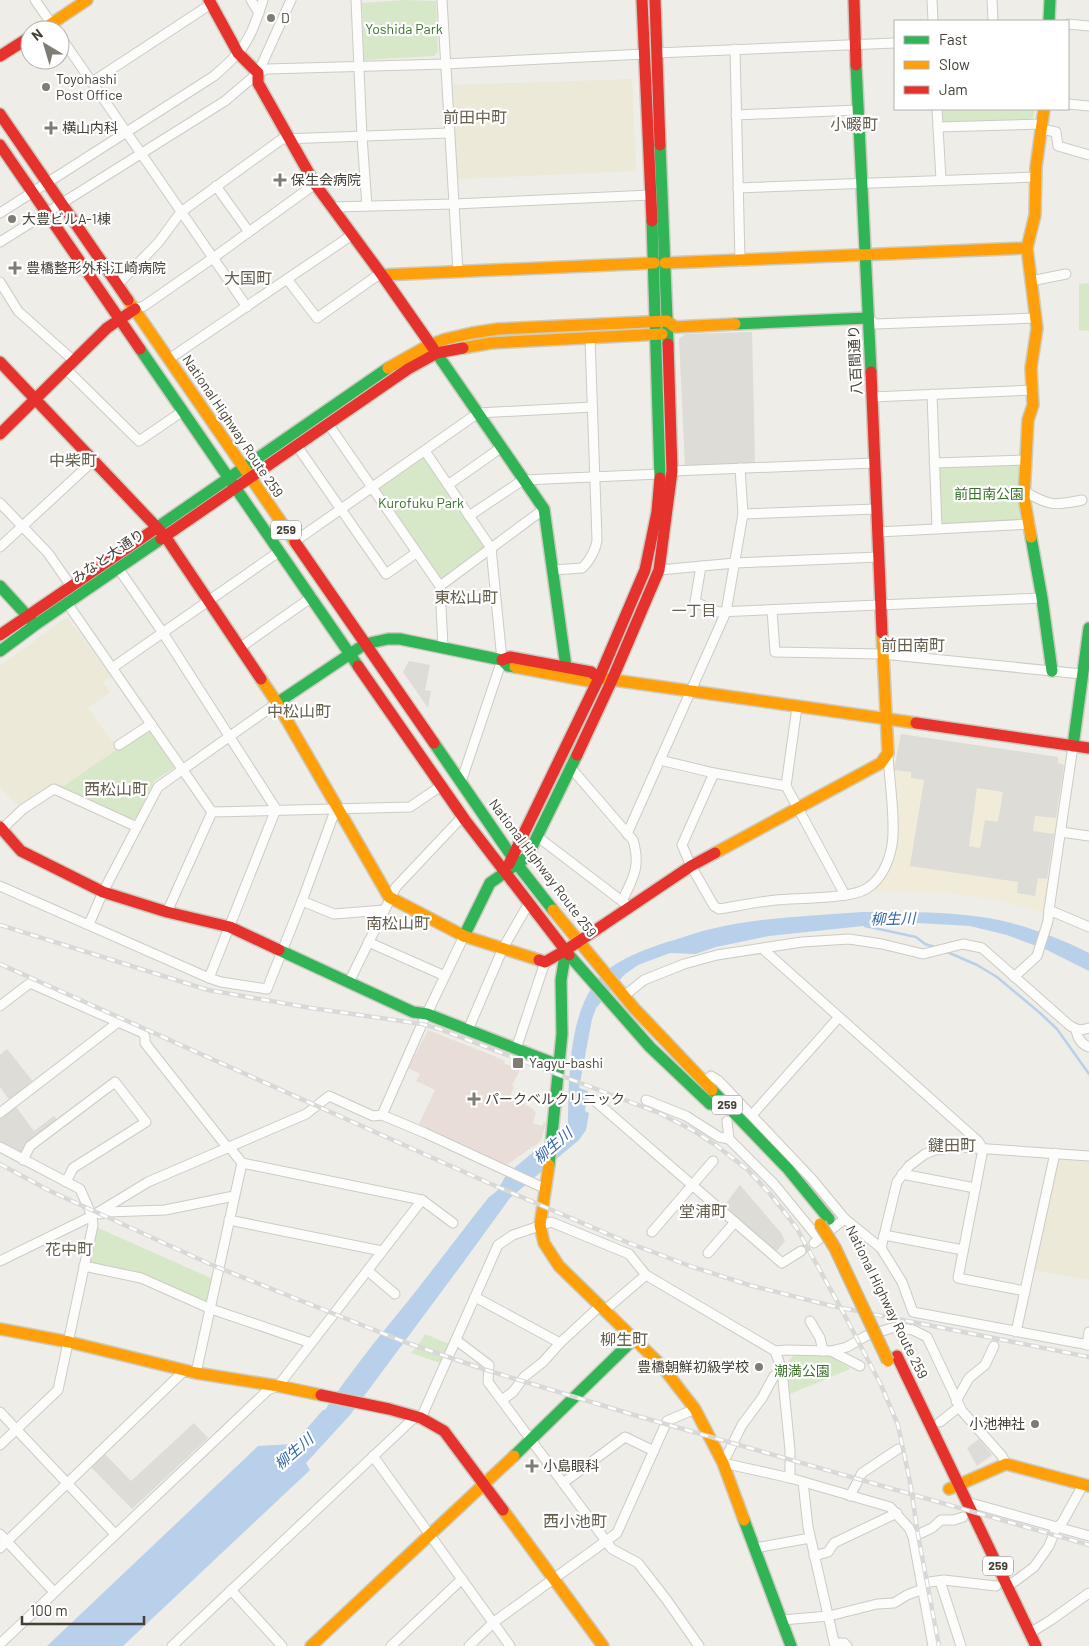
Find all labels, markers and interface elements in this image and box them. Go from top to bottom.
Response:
place label: D [281,9,290,26]
marker: D [265,12,277,24]
north arrow [20,20,70,70]
park label: Yoshida Park [365,20,443,37]
legend [894,20,1069,110]
text: N [28,25,46,44]
text: Fast [939,30,967,48]
text: Slow [939,55,970,73]
place label: Toyohashi Post Office [56,70,123,103]
text: Jam [939,80,968,98]
marker: Toyohashi Post Office [40,81,52,93]
district label: 前田中町 [443,107,507,126]
district label: 小畷町 [830,114,878,133]
place label: 横山内科 [62,119,118,136]
marker: 横山内科 [44,121,58,135]
place label: 保生会病院 [291,171,361,188]
marker: 保生会病院 [273,173,287,187]
place label: 大豊ビルA-1棟 [22,210,111,227]
marker: 大豊ビルA-1棟 [6,213,18,225]
place label: 豊橋整形外科江崎病院 [26,259,166,276]
marker: 豊橋整形外科江崎病院 [8,261,22,275]
district label: 大国町 [224,268,272,287]
street label: 八百間通り [844,325,865,395]
street label: National Highway Route 259 [179,351,288,500]
district label: 中柴町 [49,450,97,469]
park label: 前田南公園 [954,485,1024,502]
park label: Kurofuku Park [378,494,464,511]
road number: 259 [271,520,301,540]
street label: みなと大通り [68,525,147,586]
district label: 東松山町 [434,587,498,606]
district label: 一丁目 [671,601,717,619]
district label: 前田南町 [881,635,945,654]
district label: 中松山町 [267,701,331,720]
district label: 西松山町 [84,779,148,798]
street label: National Highway Route 259 [486,795,601,940]
water label: 柳生川 [870,909,918,927]
district label: 南松山町 [366,913,430,932]
place label: Yagyu-bashi [529,1054,603,1071]
marker: Yagyu-bashi [511,1056,525,1070]
place label: パークベルクリニック [485,1090,625,1107]
marker: パークベルクリニック [467,1092,481,1106]
road number: 259 [712,1096,742,1114]
water label: 柳生川 [529,1122,577,1167]
district label: 鍵田町 [928,1135,976,1154]
district label: 堂浦町 [679,1201,727,1220]
street label: National Highway Route 259 [843,1222,932,1381]
district label: 花中町 [45,1239,93,1258]
district label: 柳生町 [600,1329,648,1348]
place label: 豊橋朝鮮初級学校 [637,1358,749,1375]
marker: 豊橋朝鮮初級学校 [753,1361,765,1373]
park label: 潮満公園 [774,1362,830,1379]
place label: 小池神社 [969,1415,1025,1432]
marker: 小池神社 [1029,1418,1041,1430]
water label: 柳生川 [270,1428,318,1473]
place label: 小島眼科 [543,1457,599,1474]
marker: 小島眼科 [525,1459,539,1473]
district label: 西小池町 [543,1511,607,1530]
road number: 259 [983,1556,1013,1575]
scale bar [22,1594,145,1626]
text: 100 m [30,1601,68,1619]

